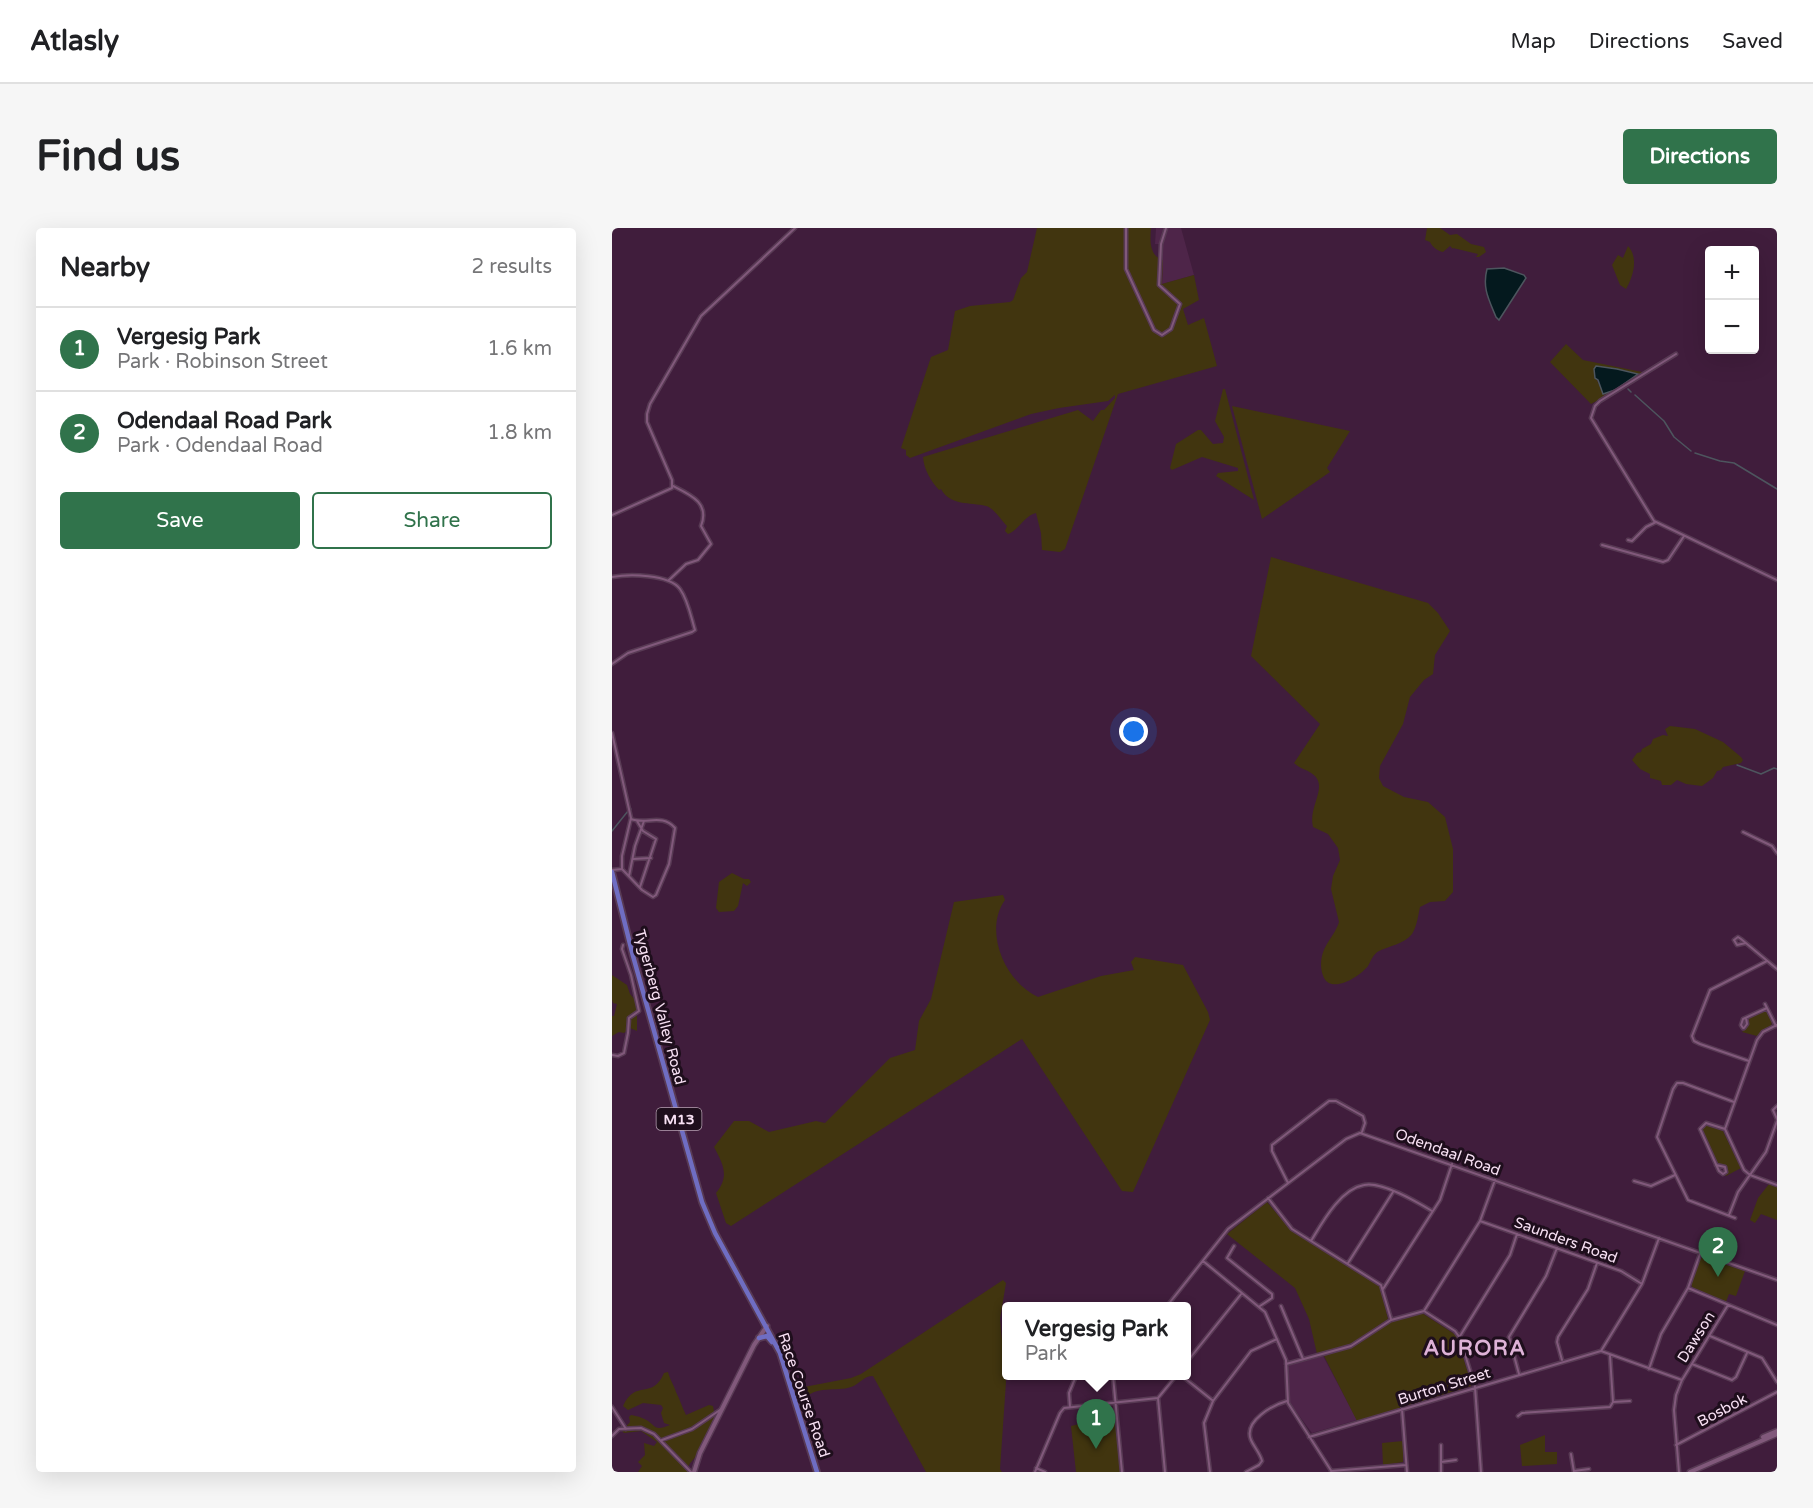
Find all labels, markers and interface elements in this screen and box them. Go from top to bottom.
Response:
text: Atlasly [30,24,119,58]
text: Map [1510,29,1556,54]
text: Directions [1589,29,1689,54]
text: Saved [1722,29,1783,54]
button: Directions [1623,129,1777,184]
text: Find us [36,131,180,182]
map controls [1705,246,1759,354]
button: + [1705,246,1759,300]
text: Nearby [60,252,150,283]
text: 2 results [472,255,552,279]
button: − [1705,300,1759,354]
text: Vergesig Park [117,324,261,350]
text: 1 [73,337,86,361]
text: 1.6 km [487,337,552,361]
text: Park · Robinson Street [117,350,328,374]
text: Odendaal Road Park [117,408,332,434]
text: 2 [73,421,86,445]
text: 1.8 km [487,421,552,445]
text: Park · Odendaal Road [117,434,323,458]
button: Save [60,492,300,549]
button: Share [312,492,552,549]
your location [1119,717,1148,746]
street label: Tygerberg Valley Road [631,927,689,1087]
road number: M13 [656,1108,702,1130]
street label: Odendaal Road [1393,1125,1503,1179]
street label: Saunders Road [1512,1213,1620,1267]
pin: 2 [1698,1228,1738,1277]
popup [1002,1302,1191,1380]
street label: Dawson [1673,1308,1719,1366]
text: Vergesig Park [1025,1316,1168,1342]
street label: Race Course Road [774,1330,834,1460]
district label: AURORA [1424,1336,1526,1361]
text: Park [1025,1342,1067,1366]
street label: Burton Street [1396,1363,1493,1409]
street label: Bosbok [1694,1390,1750,1430]
pin: 1 [1076,1400,1116,1449]

